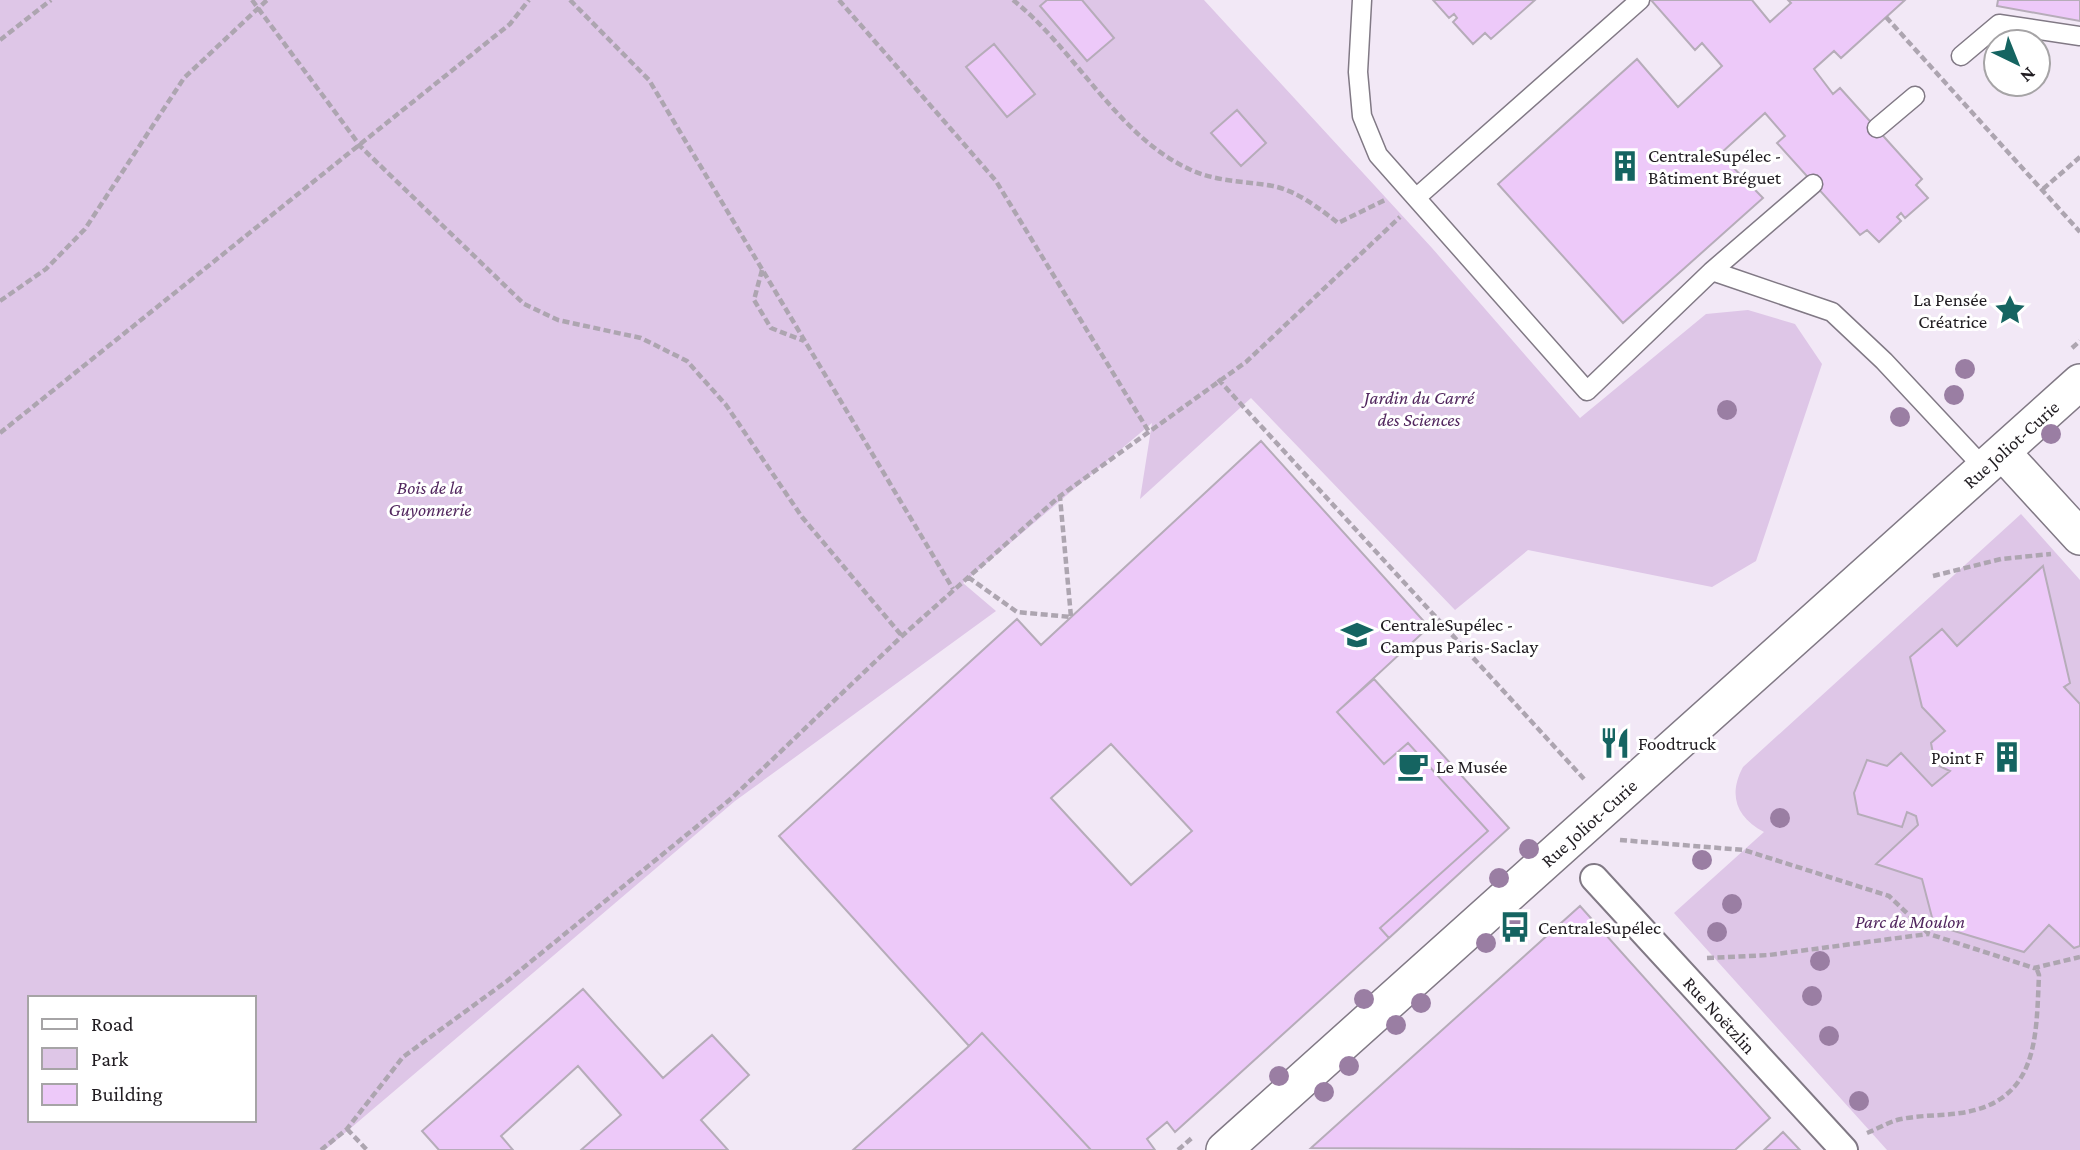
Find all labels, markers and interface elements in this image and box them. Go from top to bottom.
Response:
north arrow [1982,28,2052,98]
text: N [2016,63,2040,87]
place label: CentraleSupélec - Bâtiment Bréguet [1648,145,1782,188]
building icon: CentraleSupélec - Bâtiment Bréguet [1608,149,1642,183]
place label: La Pensée Créatrice [1913,289,1987,332]
place icon: La Pensée Créatrice [1993,293,2027,327]
park label: Jardin du Carré des Sciences [1361,387,1476,430]
street label: Rue Joliot-Curie [1959,396,2063,492]
park label: Bois de la Guyonnerie [389,477,471,520]
place label: CentraleSupélec - Campus Paris-Saclay [1380,614,1539,657]
school or university icon: CentraleSupélec - Campus Paris-Saclay [1340,618,1374,652]
restaurant icon: Foodtruck [1598,726,1632,760]
place label: Foodtruck [1638,733,1717,754]
building icon: Point F [1990,740,2024,774]
place label: Point F [1931,747,1985,768]
cafe icon: Le Musée [1396,749,1430,783]
place label: Le Musée [1436,756,1507,777]
street label: Rue Joliot-Curie [1537,774,1641,871]
bus stop icon: CentraleSupélec [1498,910,1532,944]
park label: Parc de Moulon [1855,911,1965,932]
place label: CentraleSupélec [1538,917,1661,938]
street label: Rue Noëtzlin [1679,972,1760,1058]
legend [28,996,256,1122]
text: Road [91,1012,134,1036]
text: Park [91,1047,128,1071]
text: Building [91,1082,163,1106]

